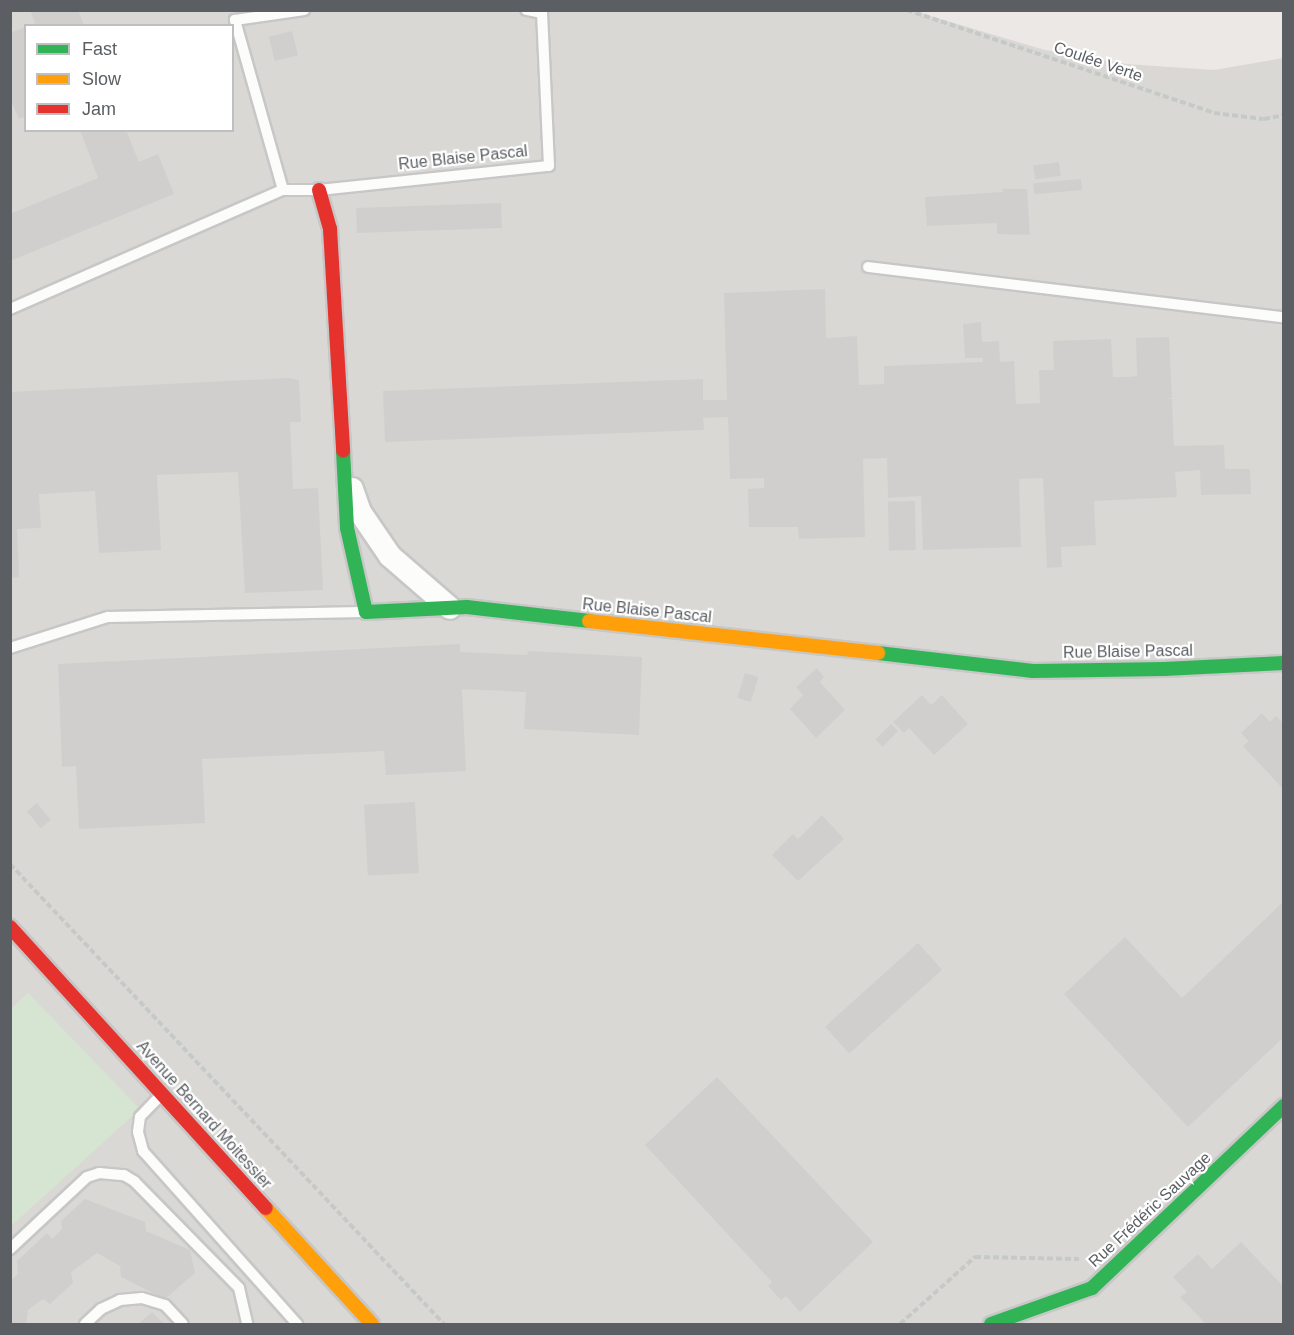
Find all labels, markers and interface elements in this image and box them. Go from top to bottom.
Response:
legend [24,24,234,132]
street label: Coulée Verte [1051,38,1145,86]
text: Fast [82,39,117,59]
text: Slow [82,69,121,89]
text: Jam [82,99,116,119]
street label: Rue Blaise Pascal [397,142,529,174]
street label: Rue Blaise Pascal [581,595,713,627]
street label: Rue Blaise Pascal [1063,641,1193,663]
street label: Avenue Bernard Moitessier [132,1037,276,1193]
street label: Rue Frédéric Sauvage [1085,1148,1215,1272]

